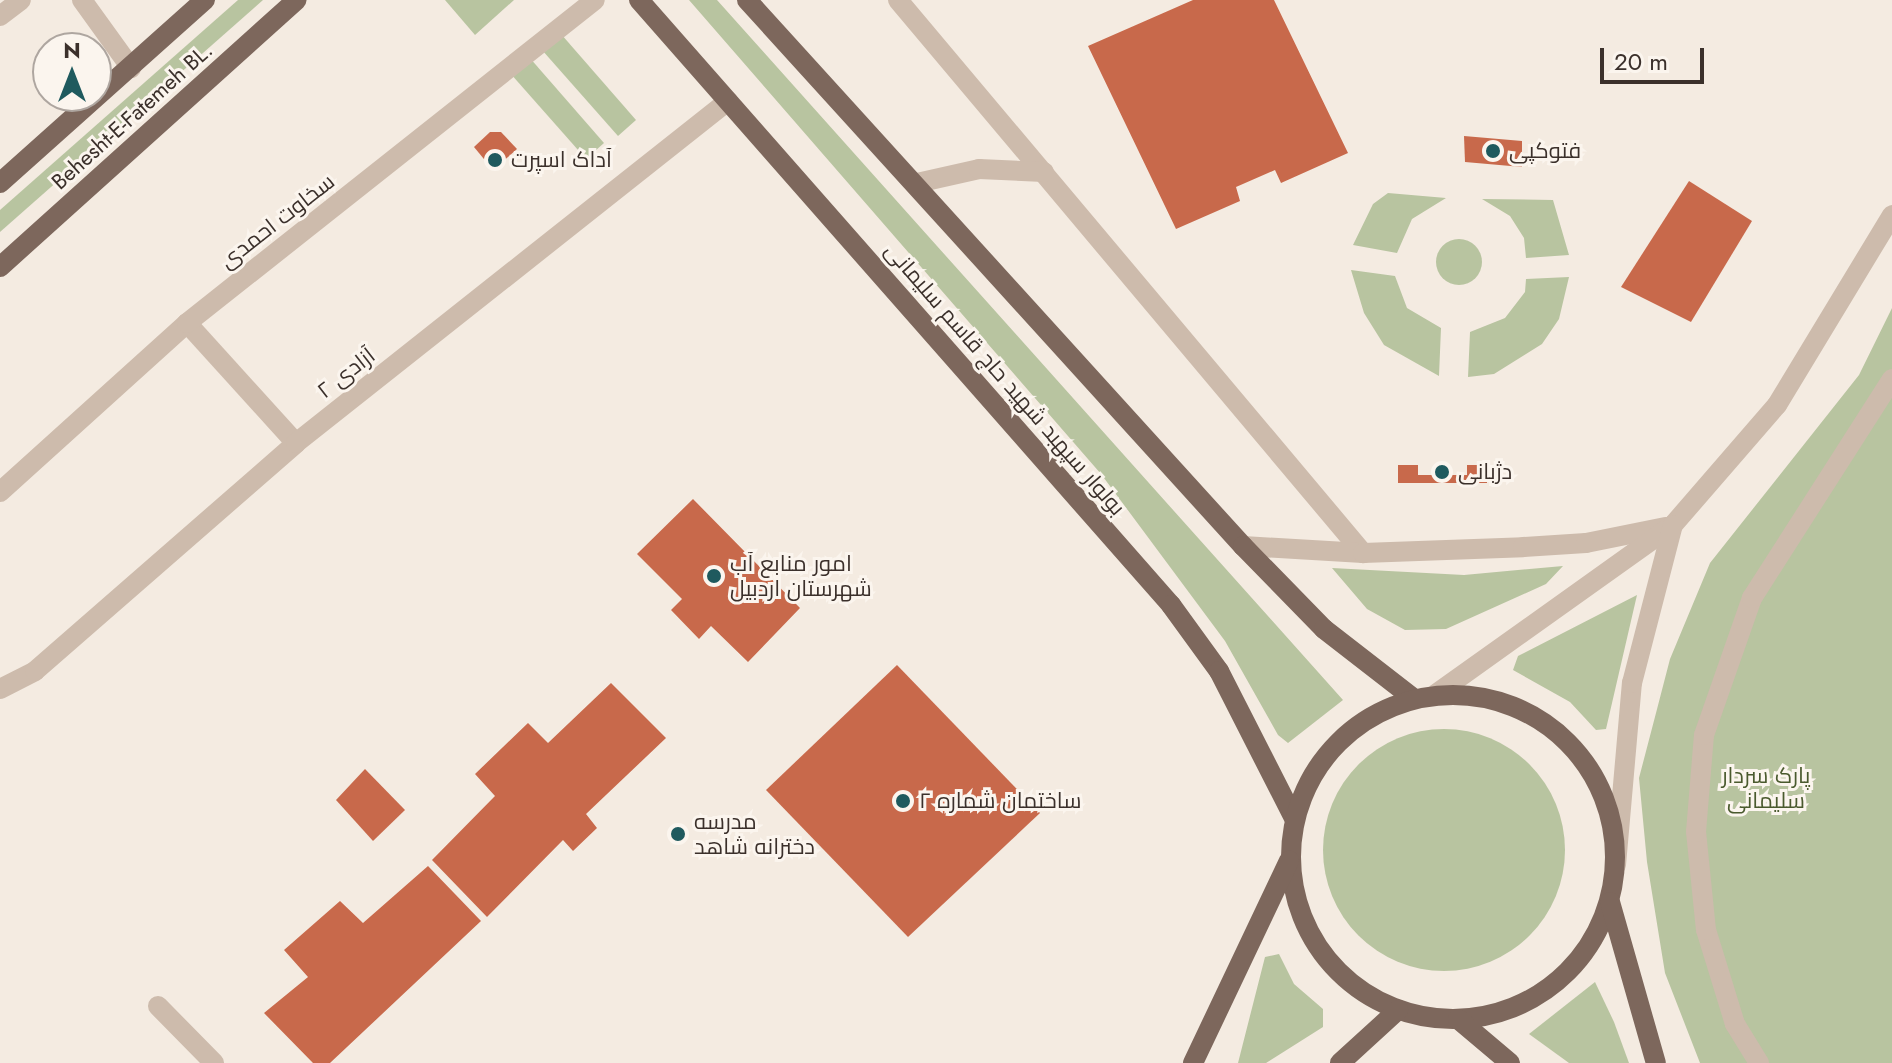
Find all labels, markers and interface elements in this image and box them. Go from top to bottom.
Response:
north arrow [32,32,112,112]
scale bar [1604,32,1708,82]
text: N [63,34,81,66]
street label: Behesht-E-Fatemeh BL. [46,37,218,195]
text: 20 m [1614,44,1668,79]
place label: فتوکپی [1509,138,1581,164]
marker: فتوکپی [1484,142,1502,160]
place label: آداک اسپرت [511,147,612,173]
marker: آداک اسپرت [486,151,504,169]
street label: سخاوت احمدی [214,168,340,274]
street label: بولوار سپهبد شهید حاج قاسم سلیمانی [879,237,1131,521]
street label: آزادی ۲ [312,342,380,404]
place label: دژبانی [1458,459,1512,485]
marker: دژبانی [1433,463,1451,481]
place label: امور منابع آب شهرستان اردبیل [730,550,872,602]
marker: امور منابع آب شهرستان اردبیل [705,567,723,585]
park label: پارک سردار سلیمانی [1722,762,1810,814]
place label: ساختمان شماره ۲ [919,788,1081,814]
marker: ساختمان شماره ۲ [894,792,912,810]
place label: مدرسه دخترانه شاهد [694,808,815,860]
marker: مدرسه دخترانه شاهد [669,825,687,843]

